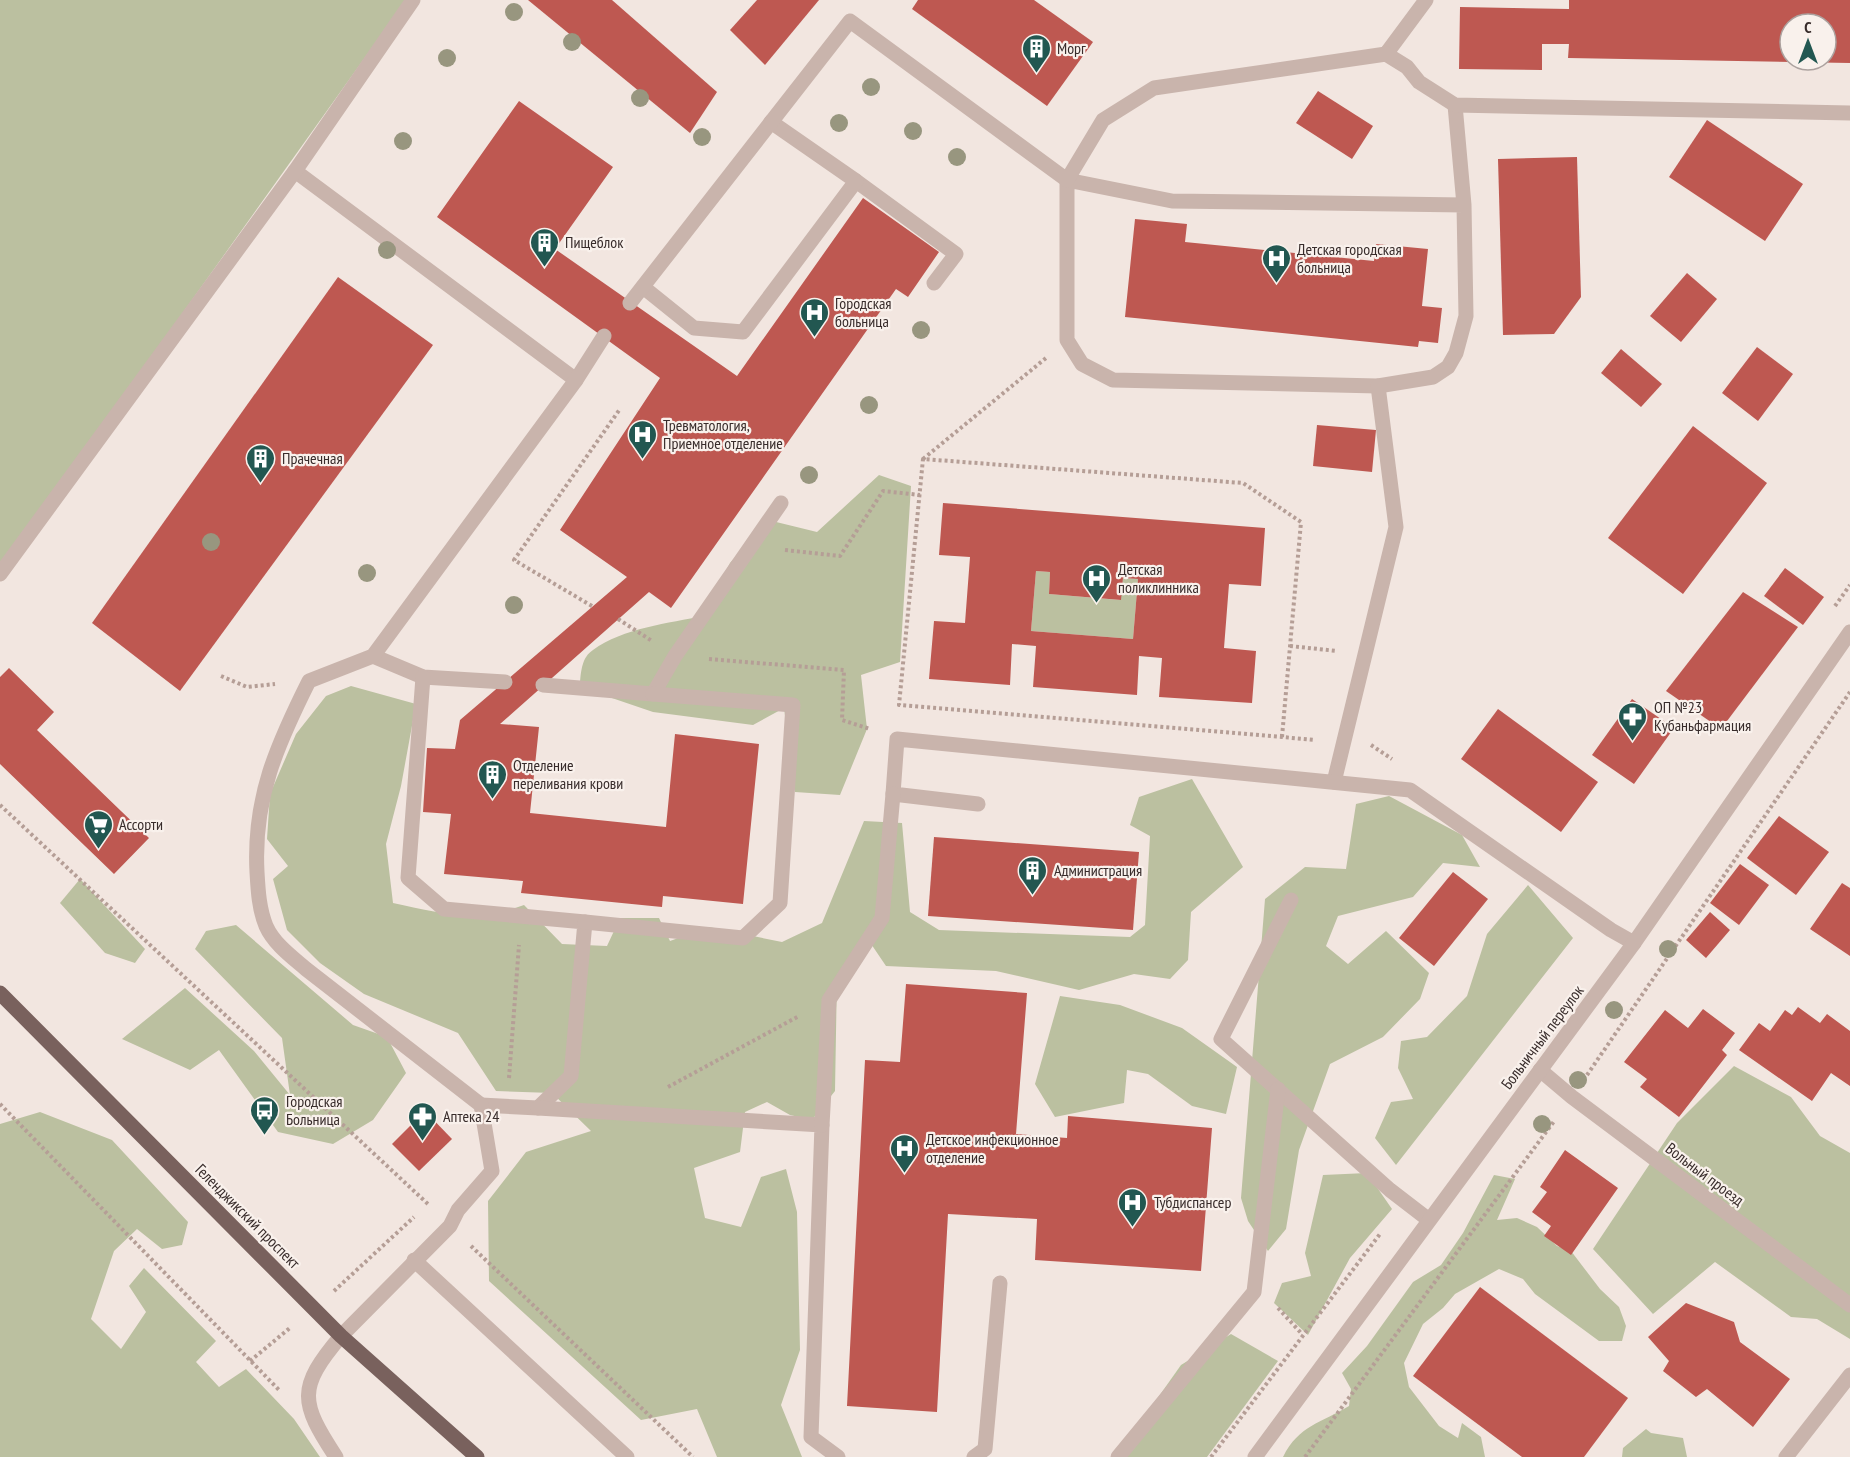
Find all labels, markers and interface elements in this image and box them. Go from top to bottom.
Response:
north arrow [1778,12,1838,72]
text: С [1804,17,1812,37]
building icon: Морг [1020,32,1052,74]
place label: Морг [1057,38,1086,58]
building icon: Пищеблок [528,226,560,268]
place label: Пищеблок [565,232,624,252]
place label: Детская городская больница [1297,239,1402,277]
hospital icon: Детская городская больница [1260,242,1292,284]
place label: Городская больница [835,293,892,331]
hospital icon: Городская больница [798,296,830,338]
place label: Тревматология, Приемное отделение [663,415,783,453]
hospital icon: Тревматология, Приемное отделение [626,418,658,460]
building icon: Прачечная [245,442,277,484]
place label: Прачечная [282,448,343,468]
place label: Детская поликлинника [1118,559,1199,597]
hospital icon: Детская поликлинника [1081,562,1113,604]
place label: ОП №23 Кубаньфармация [1654,697,1751,735]
pharmacy icon: ОП №23 Кубаньфармация [1617,700,1649,742]
place label: Отделение переливания крови [513,755,623,793]
building icon: Отделение переливания крови [476,758,508,800]
supermarket icon: Ассорти [82,808,114,850]
place label: Ассорти [119,814,163,834]
building icon: Администрация [1017,854,1049,896]
place label: Администрация [1054,860,1142,880]
street label: Больничный переулок [1496,980,1588,1093]
place label: Городская Больница [286,1091,343,1129]
bus stop icon: Городская Больница [249,1094,281,1136]
pharmacy icon: Аптека 24 [406,1100,438,1142]
place label: Аптека 24 [443,1106,499,1126]
place label: Детское инфекционное отделение [926,1129,1059,1167]
hospital icon: Детское инфекционное отделение [889,1132,921,1174]
street label: Вольный проезд [1662,1138,1748,1210]
street label: Геленджикский проспект [191,1159,305,1273]
hospital icon: Тубдиспансер [1117,1186,1149,1228]
place label: Тубдиспансер [1154,1192,1231,1212]

